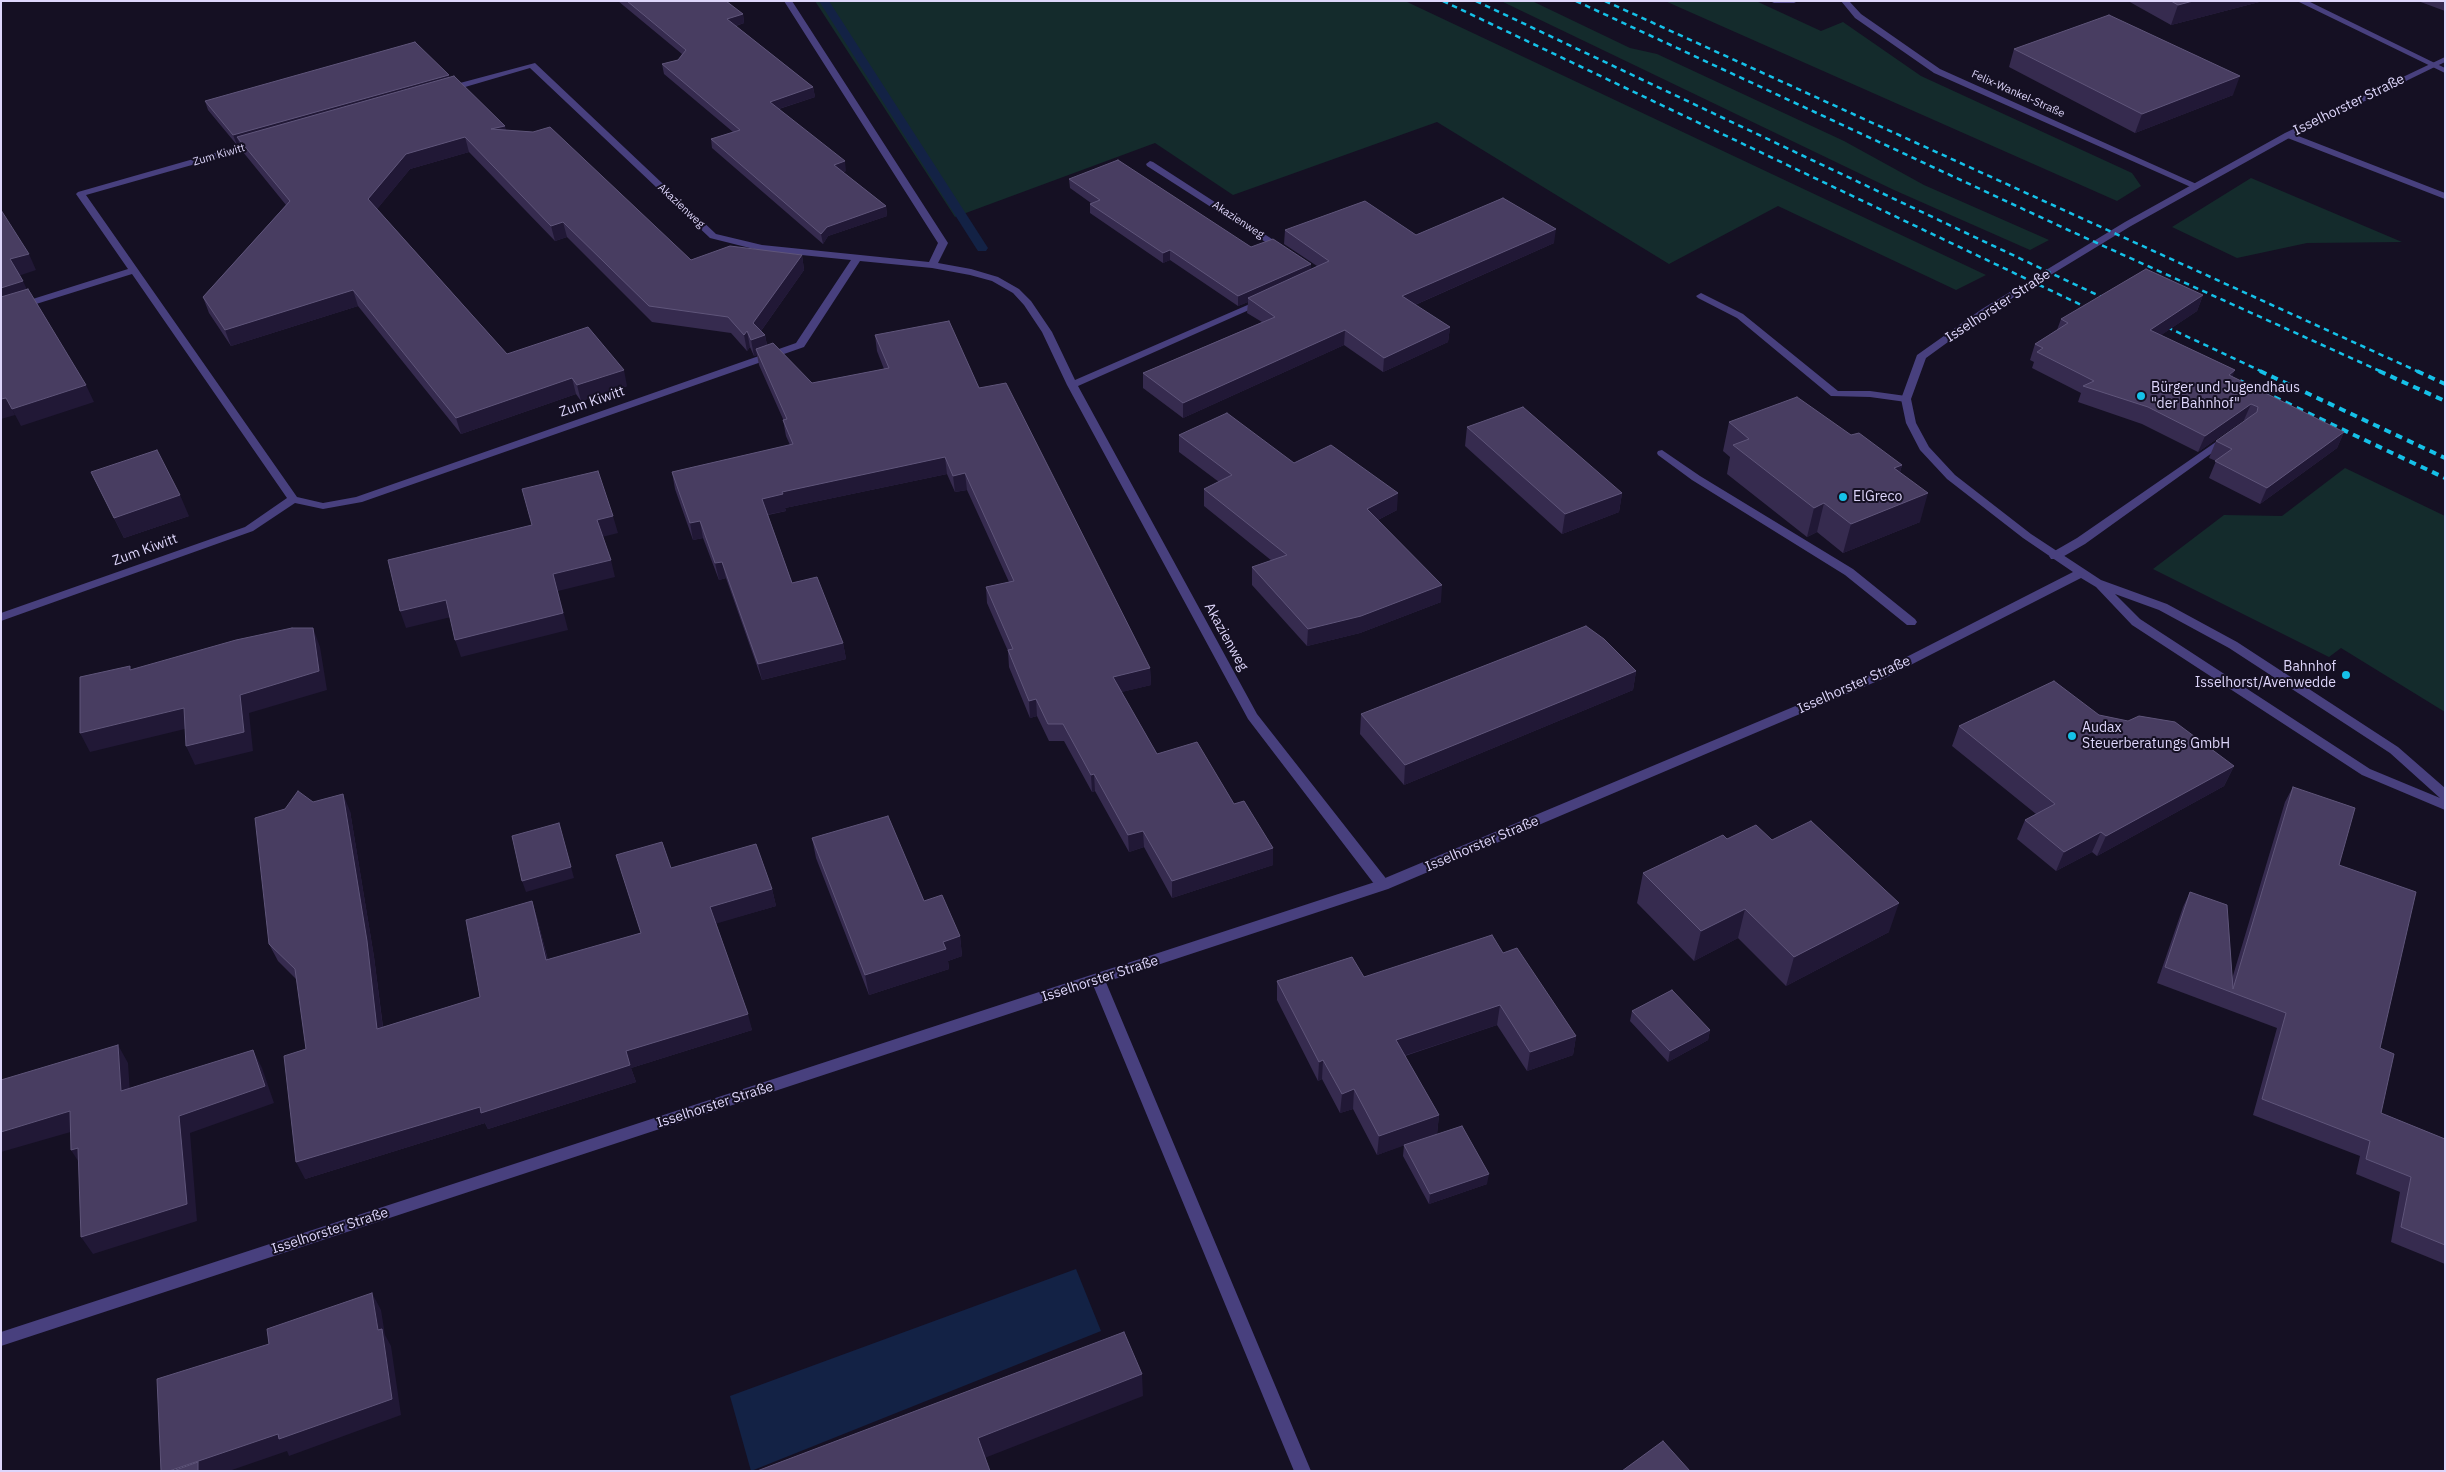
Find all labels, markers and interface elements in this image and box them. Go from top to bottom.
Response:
street label: Felix-Wankel-Straße [1969,67,2067,121]
street label: Isselhorster Straße [2291,71,2407,139]
street label: Zum Kiwitt [192,141,246,169]
street label: Akazienweg [655,181,707,231]
street label: Akazienweg [1210,198,1266,242]
street label: Isselhorster Straße [1942,266,2054,346]
place label: Bürger und Jugendhaus "der Bahnhof" [2151,380,2300,412]
street label: Zum Kiwitt [557,383,627,421]
marker: Bürger und Jugendhaus "der Bahnhof" [2135,390,2147,402]
place label: ElGreco [1853,489,1902,505]
marker: ElGreco [1837,491,1849,503]
street label: Zum Kiwitt [110,531,180,569]
street label: Akazienweg [1200,600,1252,674]
street label: Isselhorster Straße [1795,653,1913,717]
place label: Bahnhof Isselhorst/Avenwedde [2195,659,2336,692]
marker: Bahnhof Isselhorst/Avenwedde [2340,669,2352,681]
place label: Audax Steuerberatungs GmbH [2082,720,2230,752]
marker: Audax Steuerberatungs GmbH [2066,730,2078,742]
street label: Isselhorster Straße [1423,813,1541,875]
street label: Isselhorster Straße [1040,952,1160,1006]
street label: Isselhorster Straße [655,1078,775,1132]
street label: Isselhorster Straße [270,1204,390,1258]

